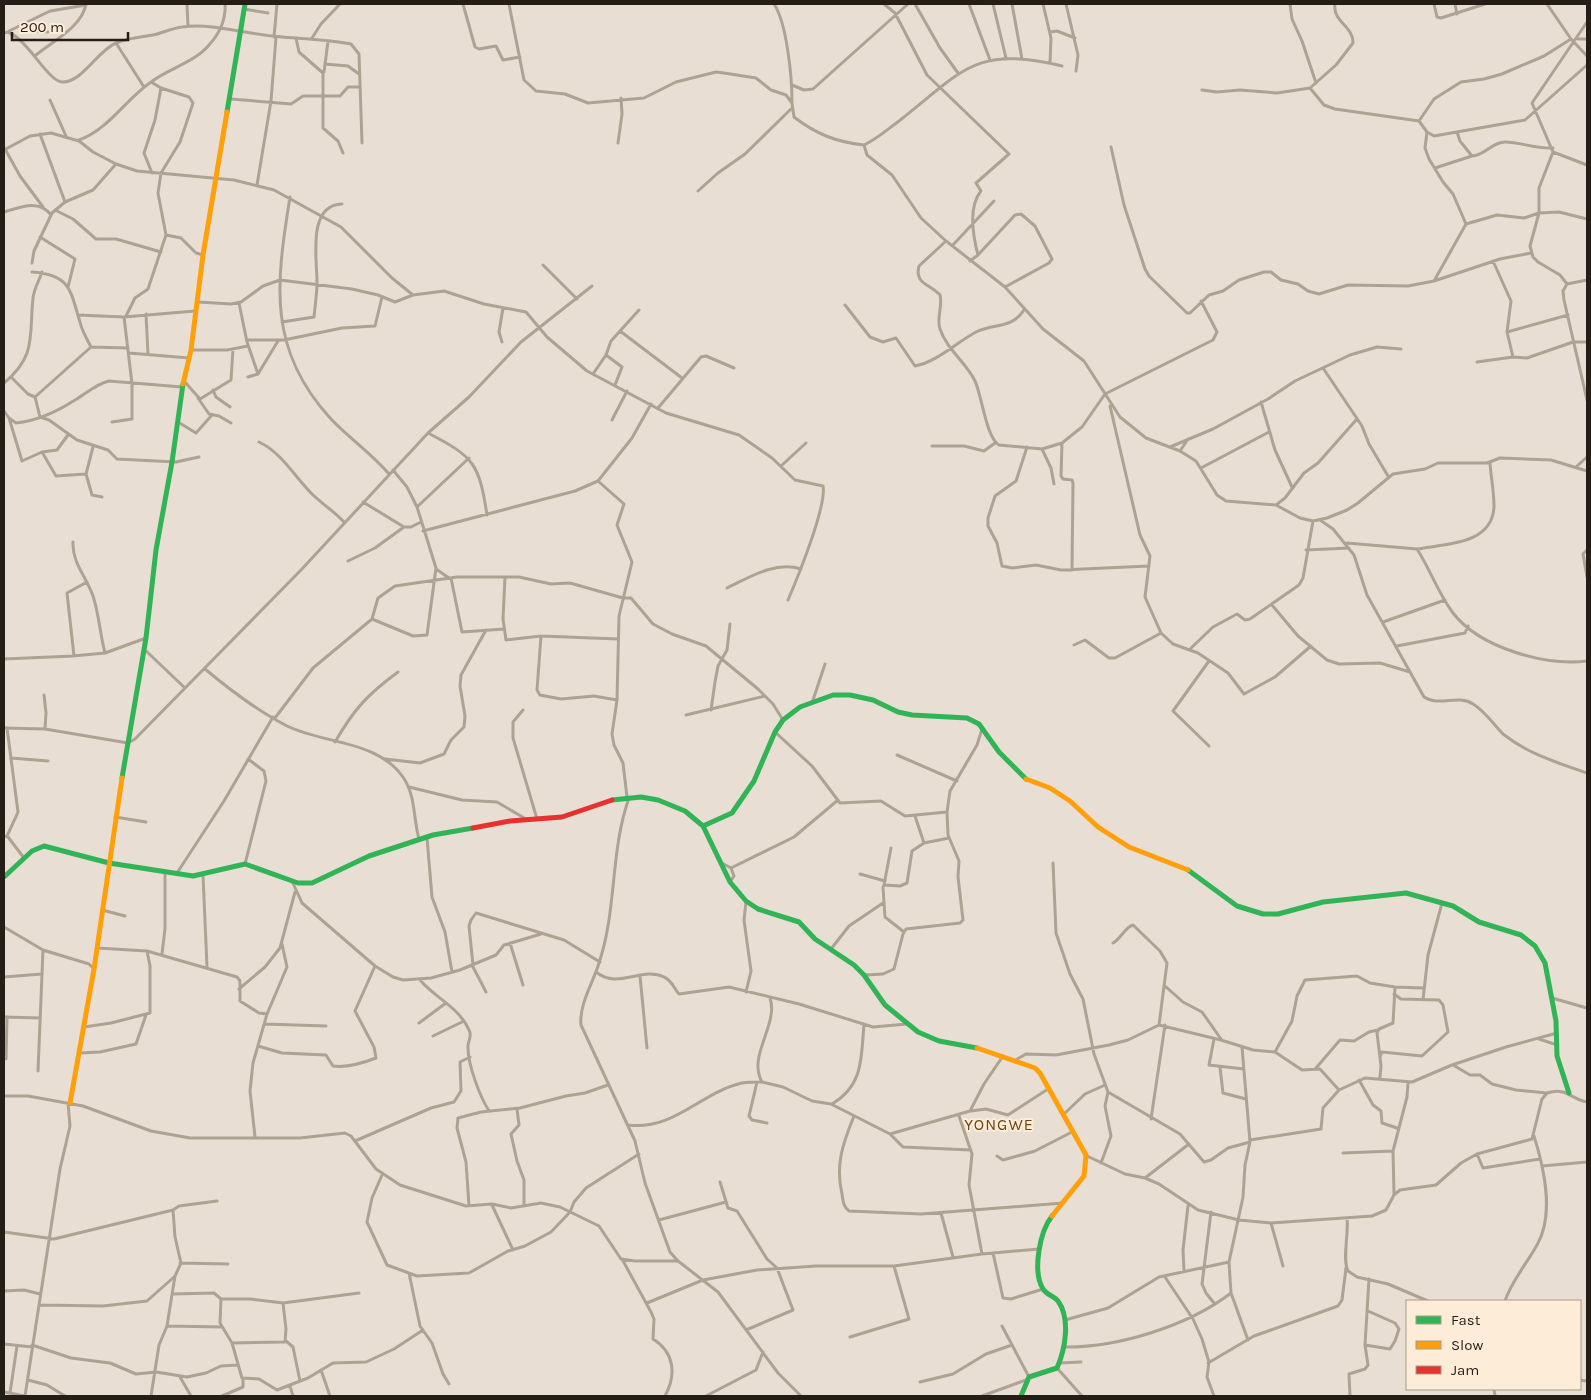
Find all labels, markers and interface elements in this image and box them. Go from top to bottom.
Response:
scale bar [12,10,129,42]
text: 200 m [20,18,64,36]
district label: YONGWE [964,1115,1034,1134]
legend [1406,1300,1581,1390]
text: Fast [1451,1311,1481,1329]
text: Slow [1451,1336,1483,1354]
text: Jam [1451,1361,1479,1379]

